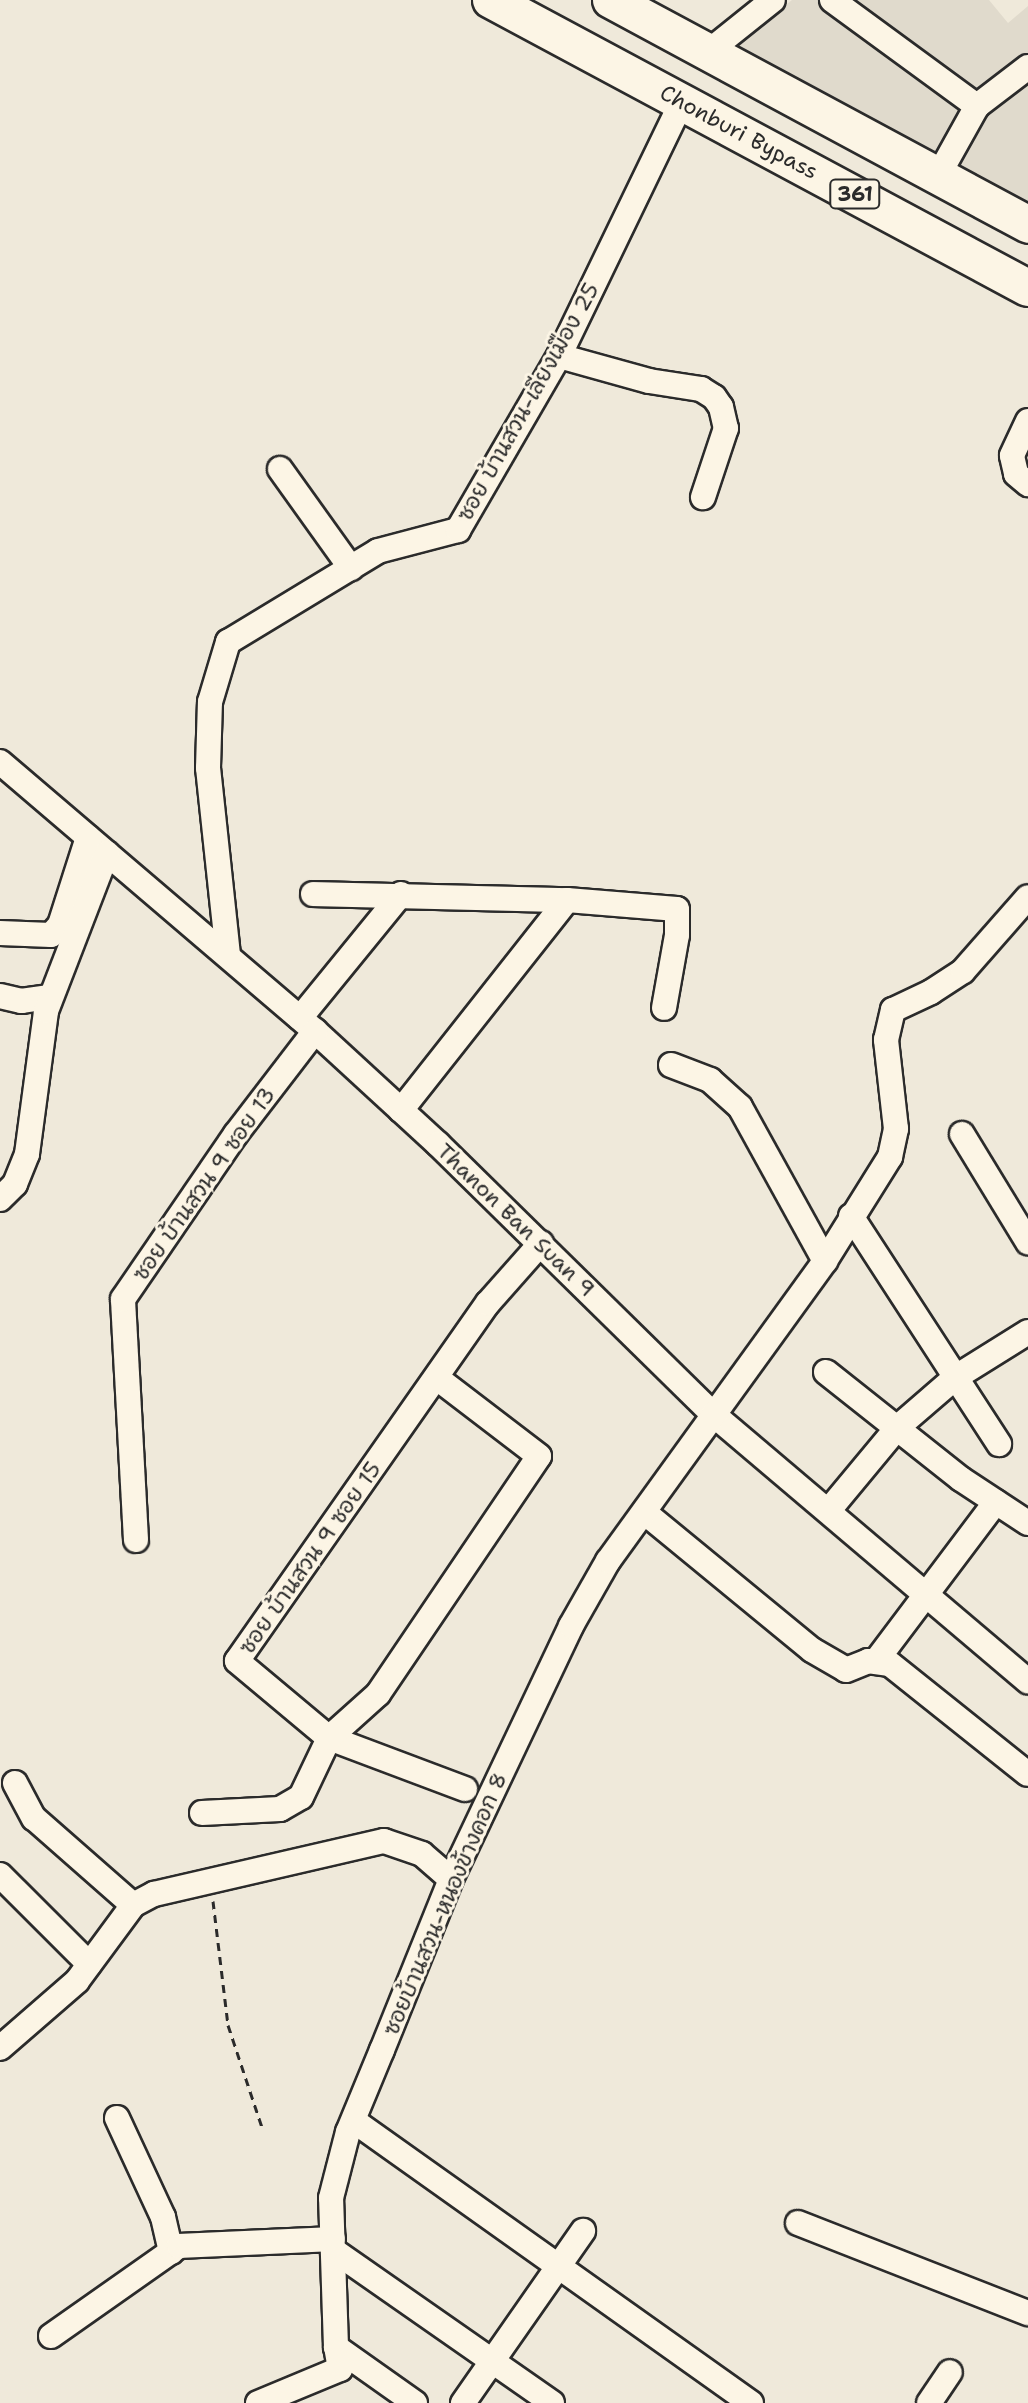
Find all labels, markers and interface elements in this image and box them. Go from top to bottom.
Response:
street label: Chonburi Bypass [655,79,823,185]
road number: 361 [829,178,881,210]
street label: ซอย บ้านสวน-เลียงเมือง 25 [451,278,605,526]
street label: ซอย บ้านสวน 9 ซอย 13 [127,1082,281,1286]
street label: Thanon Ban Suan 9 [432,1138,600,1302]
street label: ซอย บ้านสวน 9 ซอย 15 [234,1457,386,1659]
street label: ซอยบ้านสวน-หนองข้างคอก 8 [378,1769,512,2039]

